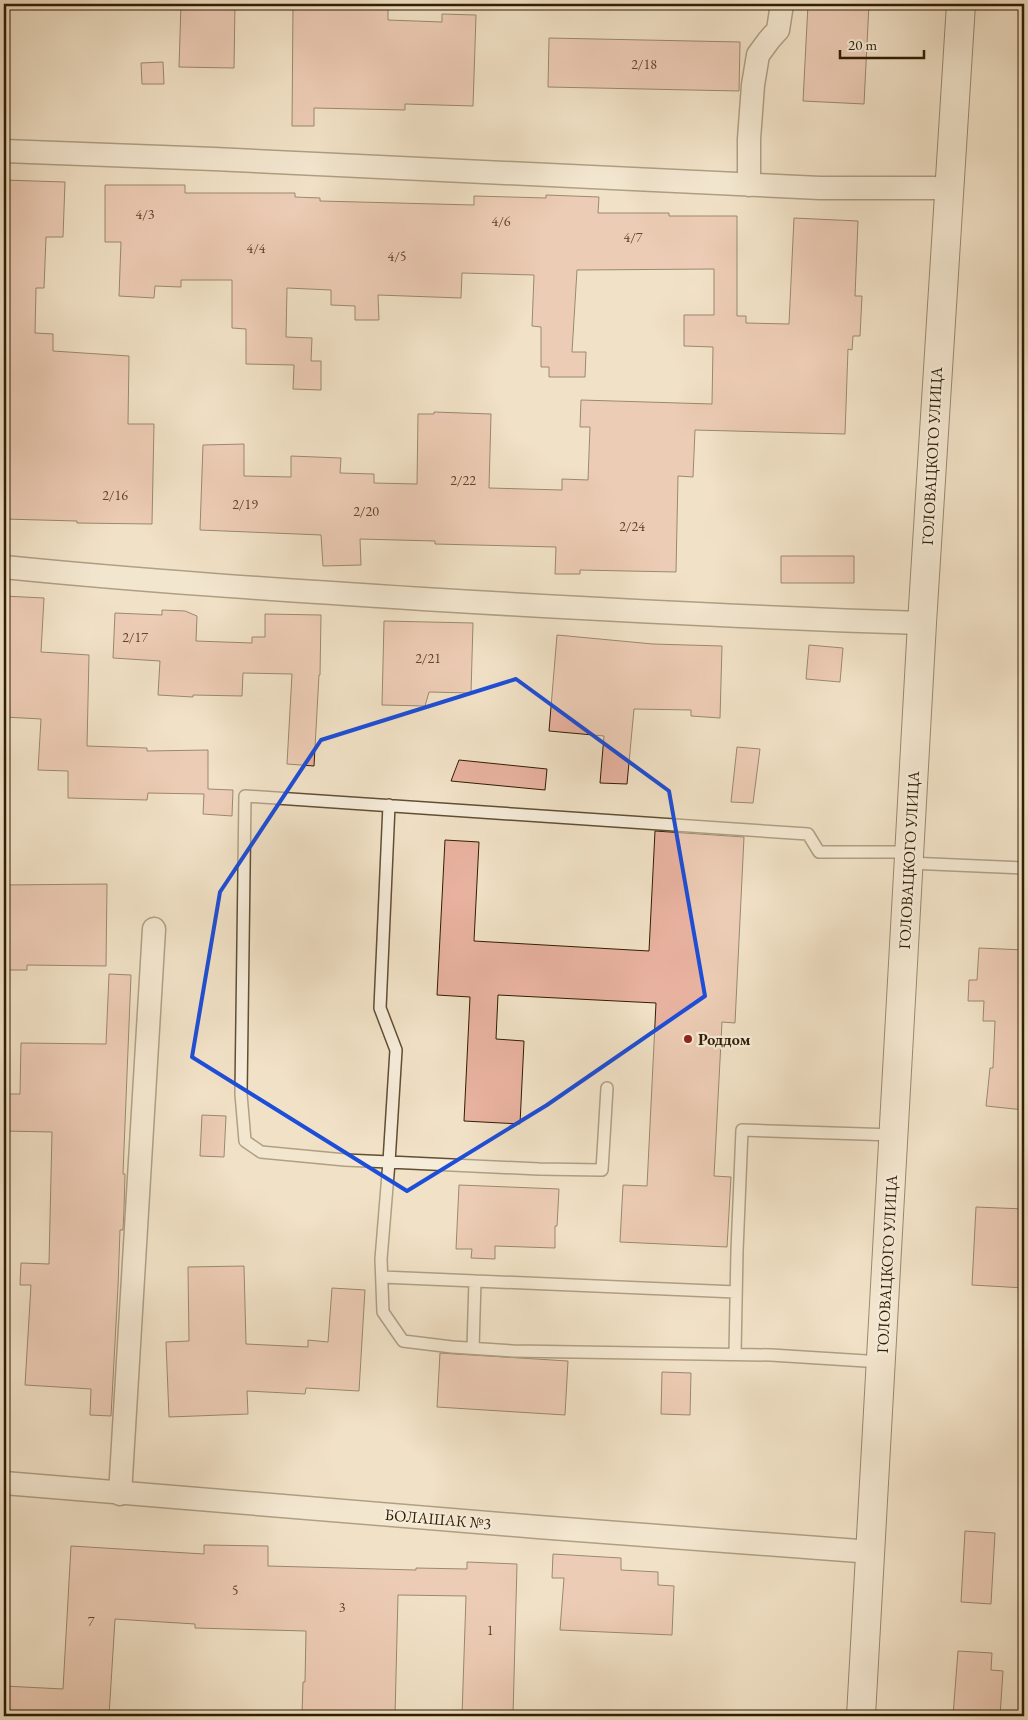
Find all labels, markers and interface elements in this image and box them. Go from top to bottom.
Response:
scale bar [840,28,924,60]
text: 20 m [848,35,877,54]
house number: 2/18 [631,55,657,73]
house number: 4/3 [135,205,155,223]
house number: 4/6 [491,212,511,230]
house number: 4/7 [623,228,643,246]
house number: 4/4 [246,239,266,257]
house number: 4/5 [387,247,407,265]
street label: ГОЛОВАЦКОГО УЛИЦА [917,365,947,546]
house number: 2/22 [450,471,476,489]
house number: 2/16 [102,486,128,504]
house number: 2/19 [232,495,258,513]
house number: 2/20 [353,502,379,520]
house number: 2/24 [619,517,645,535]
house number: 2/17 [122,628,148,646]
house number: 2/21 [415,649,441,667]
street label: ГОЛОВАЦКОГО УЛИЦА [894,769,924,950]
place label: Роддом [698,1029,751,1050]
marker: Роддом [682,1033,694,1045]
street label: ГОЛОВАЦКОГО УЛИЦА [872,1173,902,1354]
street label: БОЛАШАК №3 [384,1504,492,1534]
house number: 5 [232,1581,238,1599]
house number: 3 [339,1598,346,1616]
house number: 7 [88,1612,95,1630]
house number: 1 [487,1621,493,1639]

